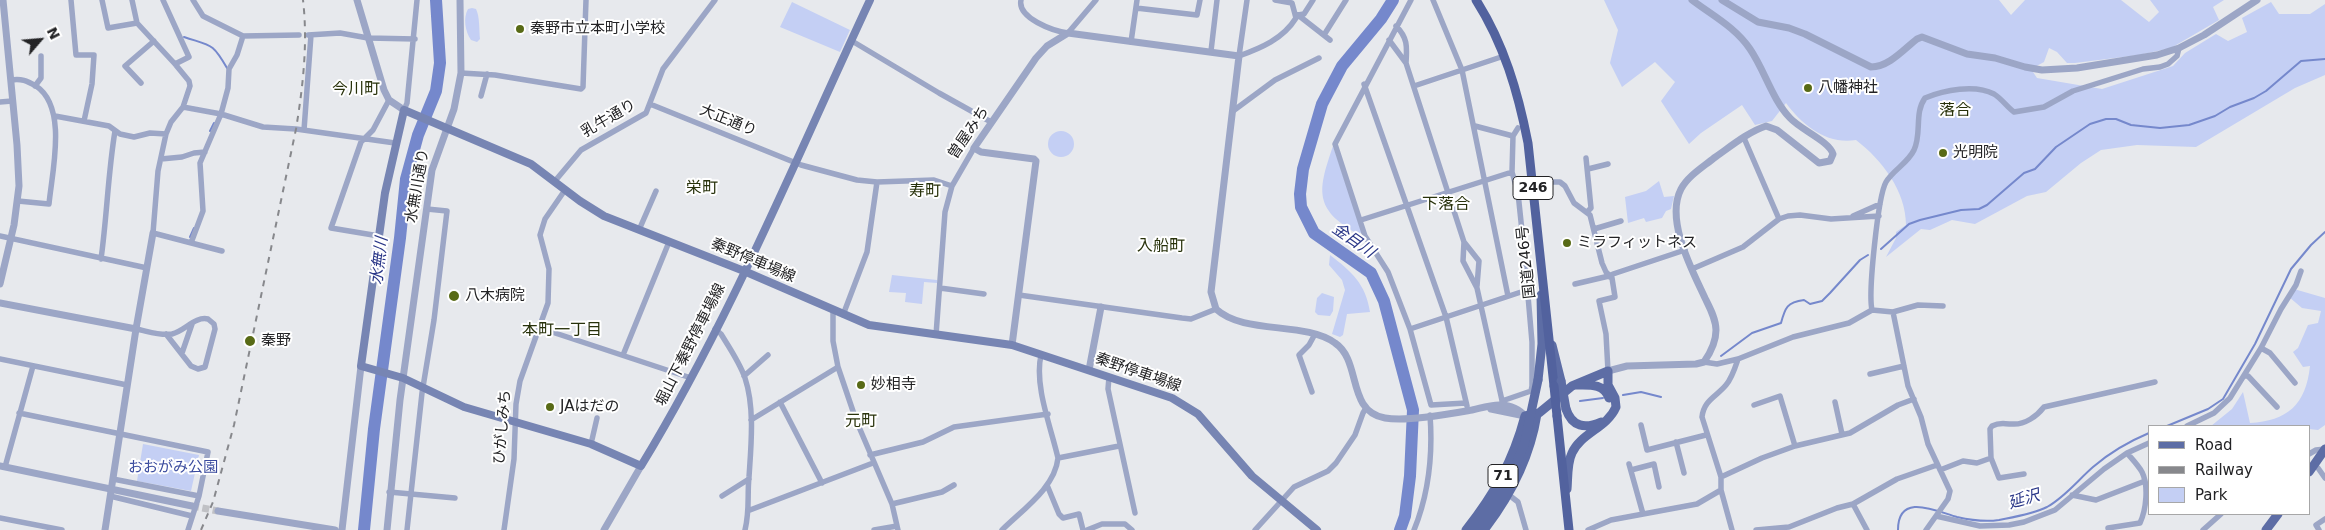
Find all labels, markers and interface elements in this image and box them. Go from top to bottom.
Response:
north arrow [15,15,65,65]
place label: 秦野市立本町小学校 [530,20,665,38]
marker: 秦野市立本町小学校 [514,23,526,35]
text: N [44,24,63,42]
place label: 八幡神社 [1818,79,1878,97]
district label: 今川町 [332,80,380,100]
marker: 八幡神社 [1802,82,1814,94]
street label: 乳牛通り [579,96,639,142]
street label: 大正通り [697,101,759,141]
district label: 落合 [1939,101,1971,121]
street label: 曽屋みち [945,103,993,163]
place label: 光明院 [1953,144,1998,162]
marker: 光明院 [1937,147,1949,159]
street label: 水無川通り [403,148,433,224]
road number: 246 [1513,177,1553,200]
district label: 栄町 [686,179,718,199]
district label: 寿町 [909,182,941,202]
district label: 下落合 [1422,195,1470,215]
water label: 金目川 [1328,219,1378,263]
street label: 国道246号 [1514,224,1540,300]
place label: ミラフィットネス [1577,234,1697,252]
street label: 秦野停車場線 [708,235,798,287]
water label: 水無川 [368,236,392,286]
district label: 入船町 [1137,237,1185,257]
marker: ミラフィットネス [1561,237,1573,249]
street label: 堀山下秦野停車場線 [652,281,730,409]
place label: 八木病院 [465,287,525,305]
marker: 八木病院 [447,289,461,303]
district label: 本町一丁目 [522,321,602,341]
place label: 秦野 [261,332,291,350]
marker: 秦野 [243,334,257,348]
street label: 秦野停車場線 [1093,350,1183,396]
place label: 妙相寺 [871,376,916,394]
marker: 妙相寺 [855,379,867,391]
street label: ひがしみち [491,389,515,465]
place label: JAはだの [560,398,619,416]
marker: JAはだの [544,401,556,413]
district label: 元町 [845,412,877,432]
legend [2148,425,2310,515]
text: Road [2195,436,2233,454]
park label: おおがみ公園 [128,459,218,477]
text: Railway [2195,461,2253,479]
road number: 71 [1488,464,1518,488]
water label: 延沢 [2006,486,2042,514]
text: Park [2195,486,2227,504]

